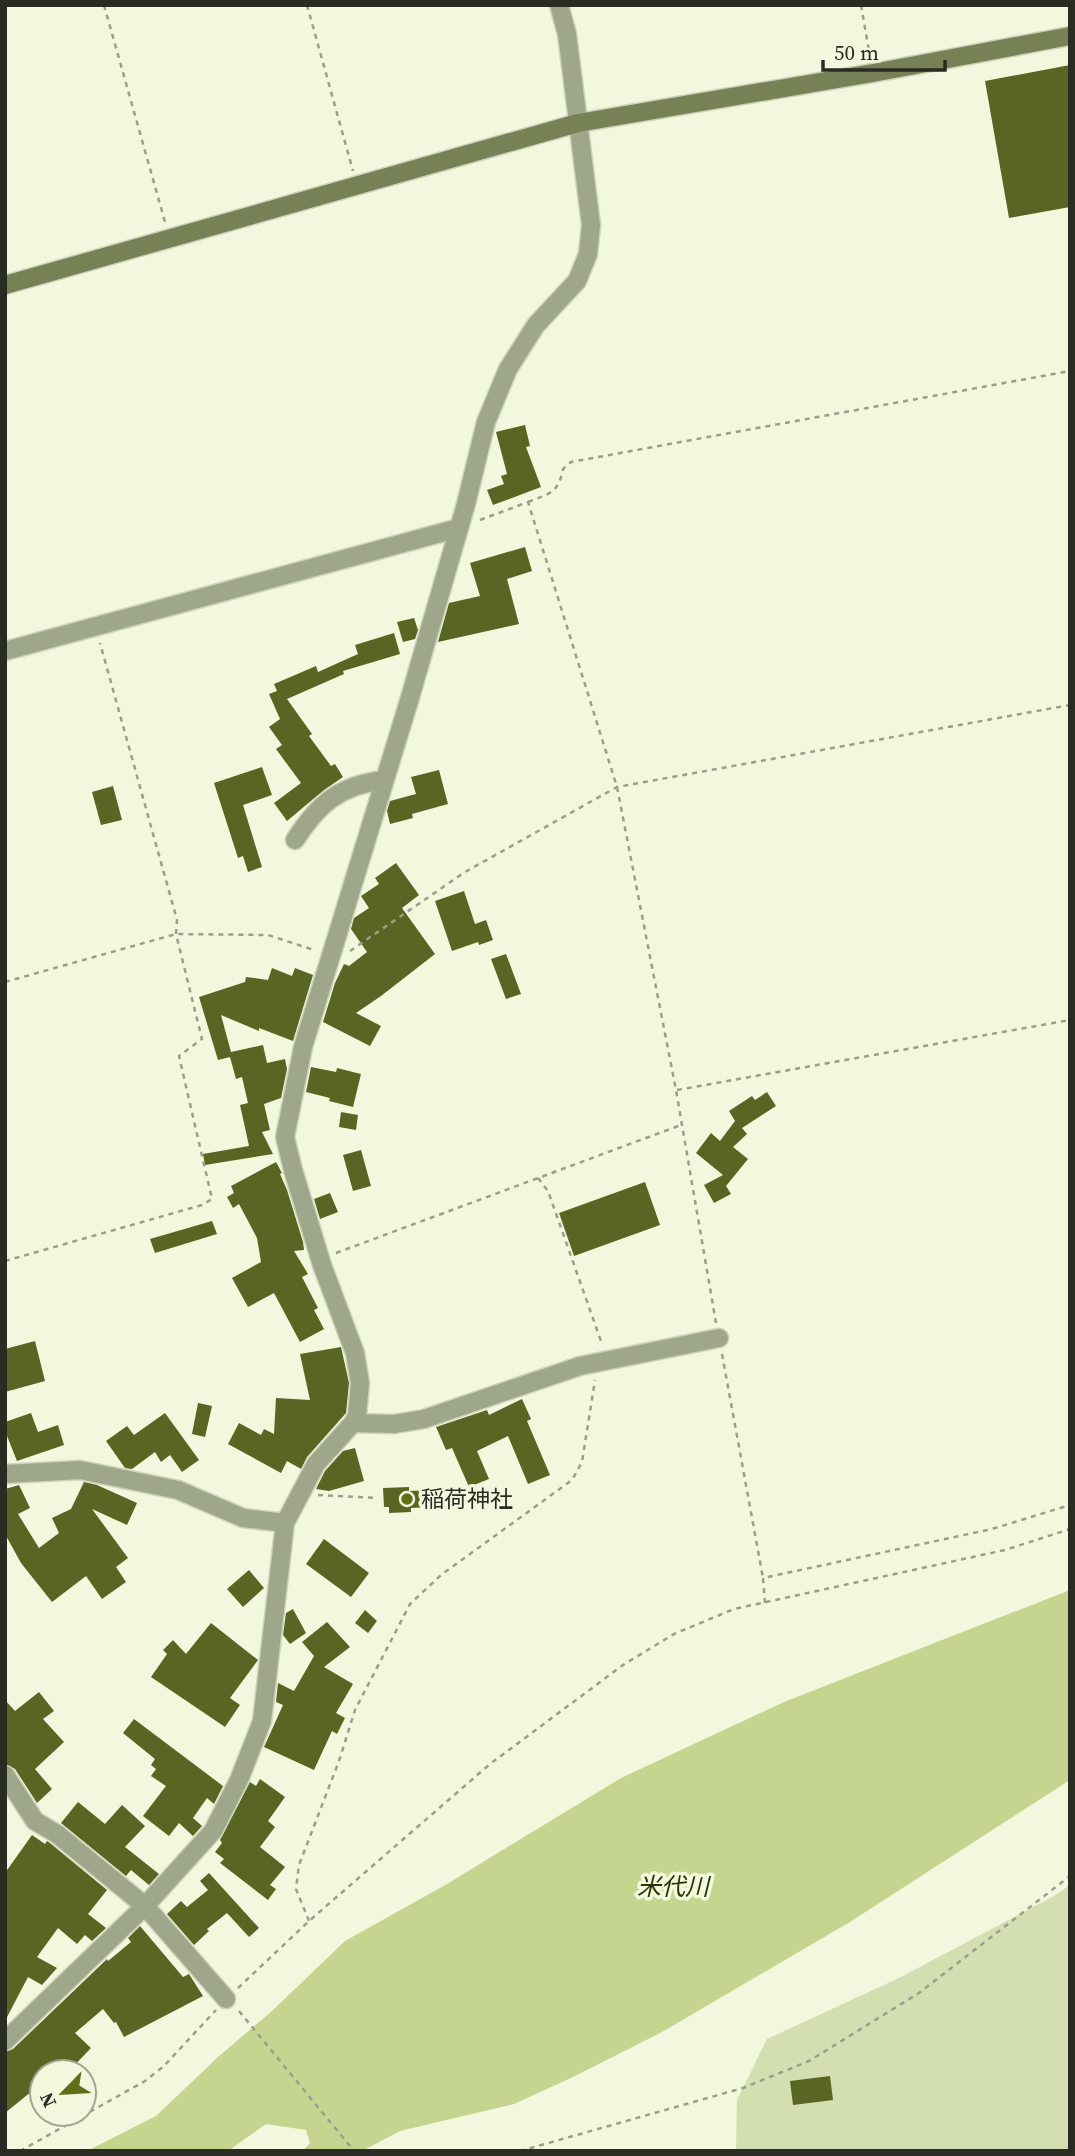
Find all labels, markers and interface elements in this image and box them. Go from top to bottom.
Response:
scale bar [823,28,946,72]
text: 50 m [834,38,879,67]
place label: 稲荷神社 [421,1483,513,1515]
marker: 稲荷神社 [399,1491,415,1507]
water label: 米代川 [637,1870,712,1903]
north arrow [28,2058,98,2128]
text: N [33,2088,62,2112]

